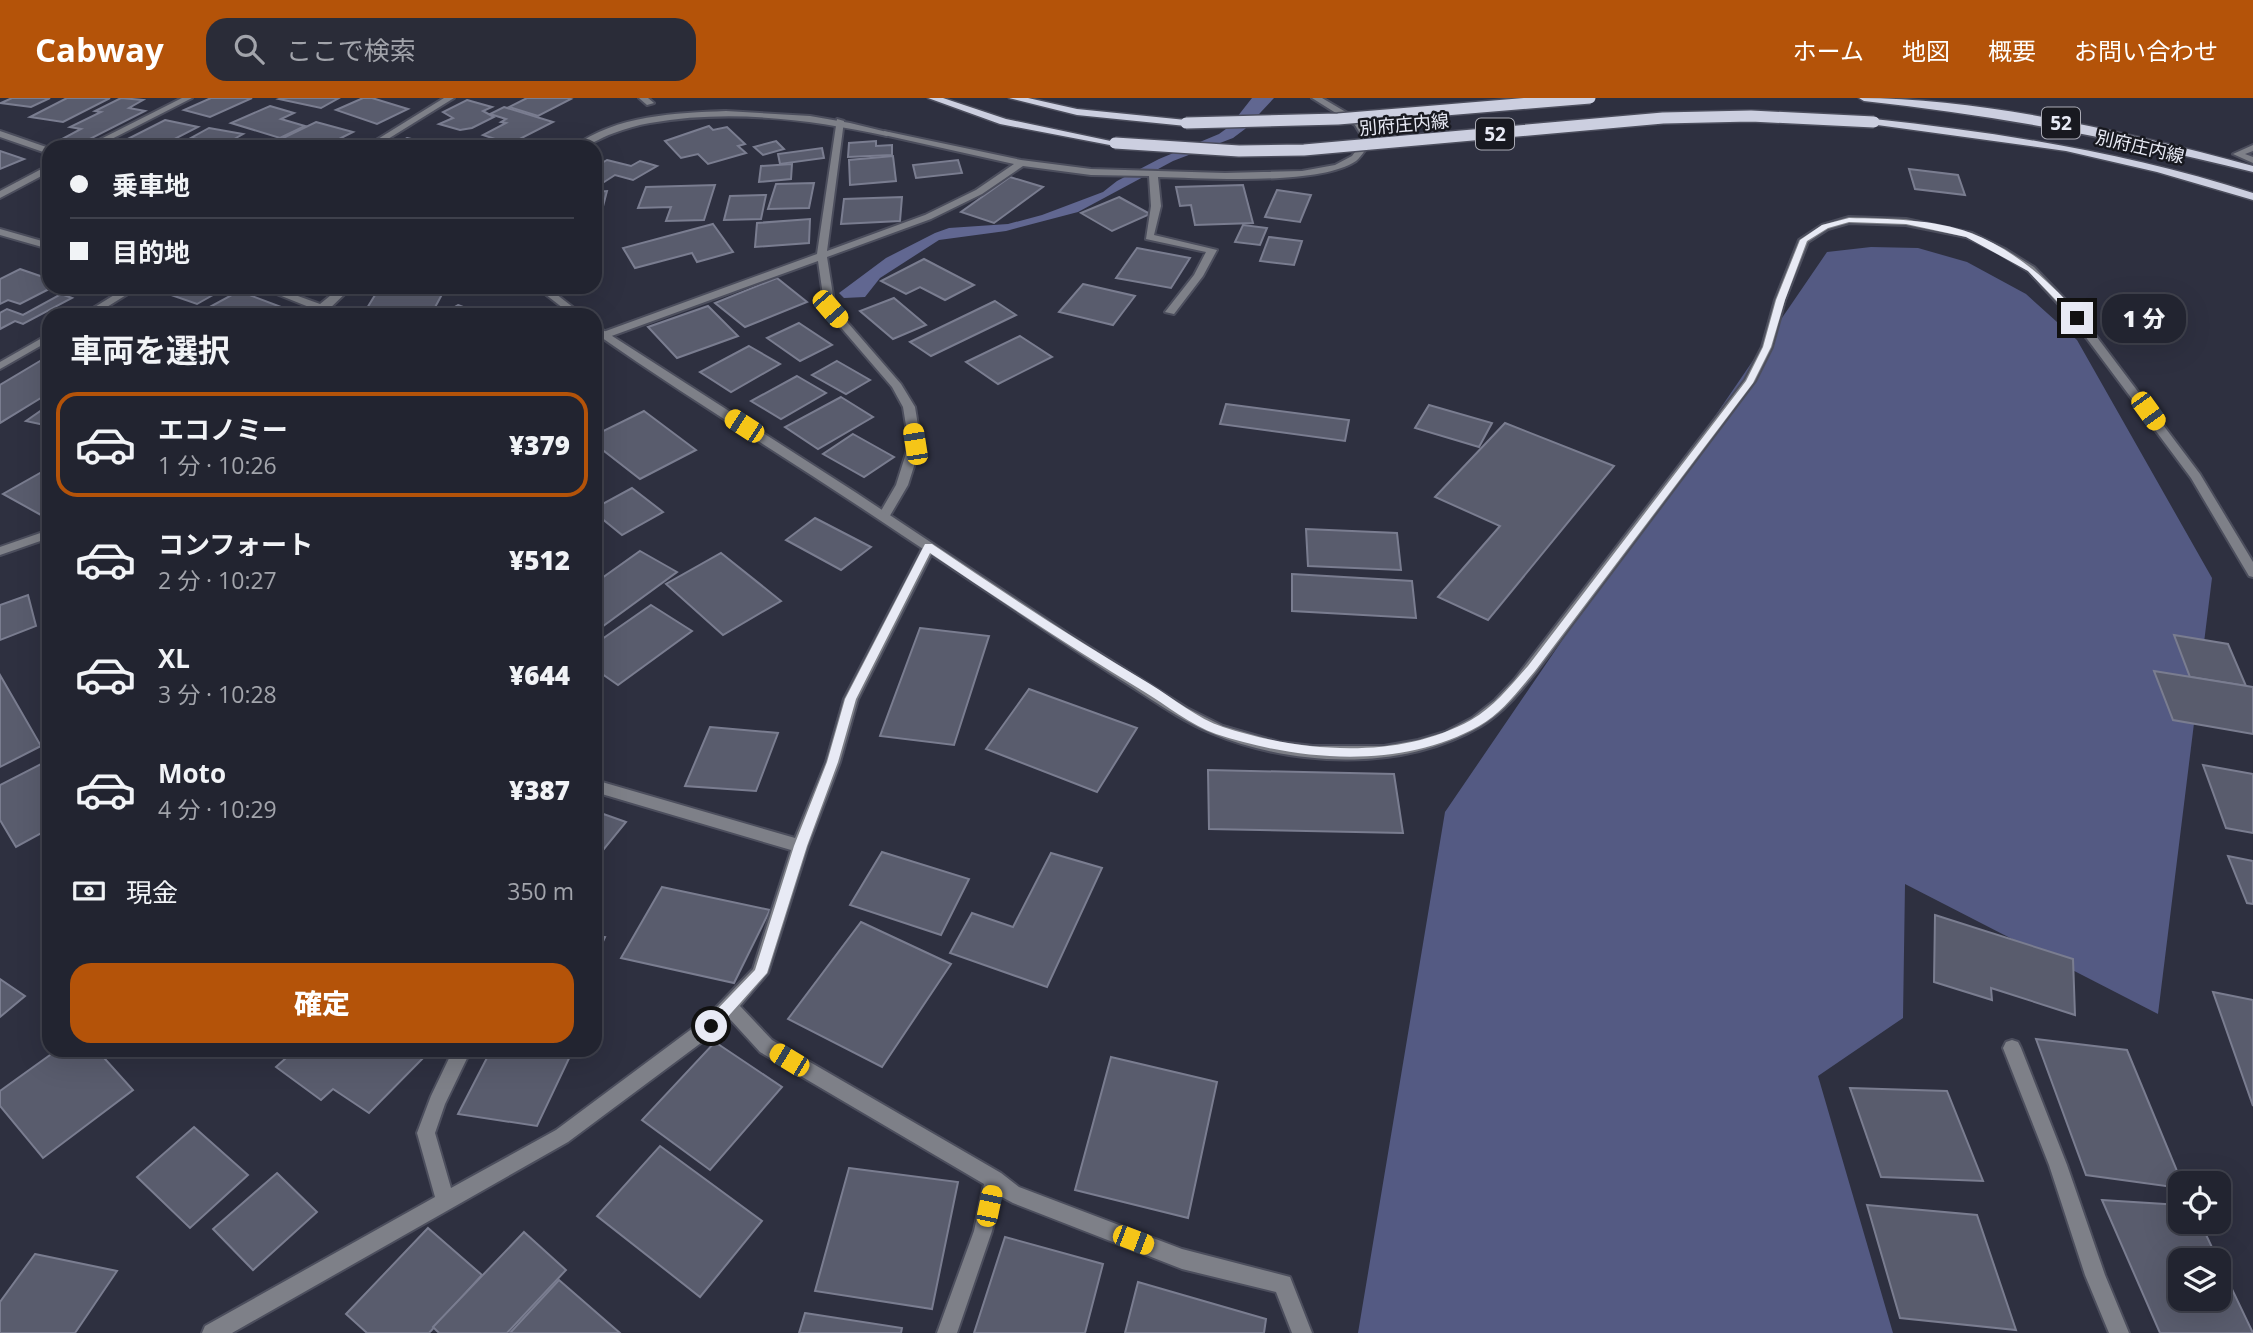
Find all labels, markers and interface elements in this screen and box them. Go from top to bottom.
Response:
search box [206,18,696,81]
text: Cabway [35,27,164,72]
icon: search [230,30,268,68]
text: ここで検索 [286,32,416,68]
text: ホーム [1793,34,1864,67]
text: 地図 [1902,34,1950,67]
text: 概要 [1988,34,2036,67]
text: お問い合わせ [2074,34,2218,67]
street label: 別府庄内線 [1358,108,1450,140]
road number: 52 [2042,108,2080,139]
road number: 52 [1476,118,1514,150]
street label: 別府庄内線 [2094,124,2187,168]
text: 乗車地 [112,167,190,203]
text: 目的地 [112,234,190,270]
car [809,286,852,332]
callout: 1 分 [2102,294,2186,342]
route end [2061,302,2093,334]
text: 1 分 [2123,302,2165,334]
text: 車両を選択 [70,328,230,371]
car [2128,388,2169,434]
car [721,406,768,446]
text: エコノミー [158,411,288,447]
icon: car [74,413,137,476]
car [902,422,929,466]
text: ¥379 [509,427,570,463]
text: 1 分 · 10:26 [158,449,277,481]
text: コンフォート [158,526,313,562]
icon: car [74,528,137,591]
text: ¥512 [509,542,570,578]
text: 2 分 · 10:27 [158,564,277,596]
text: XL [158,640,190,676]
icon: car [74,643,137,706]
text: ¥644 [509,657,570,693]
text: 3 分 · 10:28 [158,678,277,710]
text: Moto [158,755,226,791]
icon: car [74,758,137,821]
text: ¥387 [509,772,570,808]
text: 4 分 · 10:29 [158,793,277,825]
icon: cash [70,872,108,910]
text: 現金 [126,874,178,910]
text: 350 m [507,875,574,907]
button: 確定 [70,963,574,1043]
route start [695,1010,727,1042]
car [766,1040,813,1080]
map controls [2168,1171,2231,1311]
button: locate [2168,1171,2231,1234]
car [975,1183,1004,1229]
car [1110,1223,1157,1257]
button: layers [2168,1248,2231,1311]

